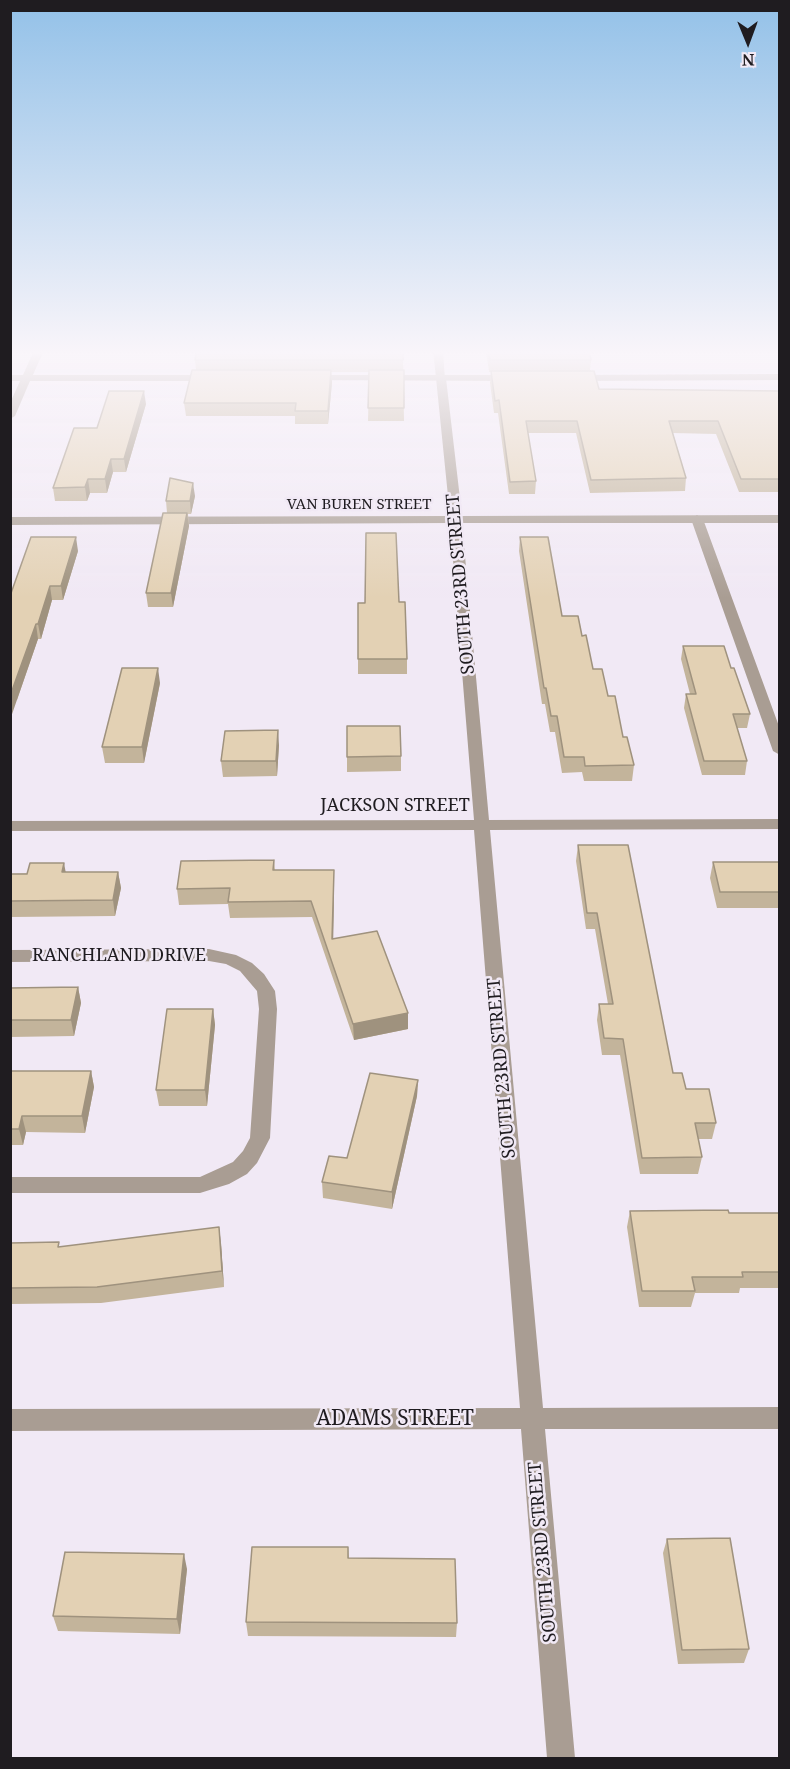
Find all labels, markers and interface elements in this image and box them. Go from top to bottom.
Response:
north arrow [718,12,778,72]
text: N [742,49,755,71]
street label: SOUTH 23RD STREET [442,493,480,675]
street label: VAN BUREN STREET [287,496,431,514]
street label: JACKSON STREET [320,795,470,817]
street label: RANCHLAND DRIVE [32,945,206,967]
street label: SOUTH 23RD STREET [483,977,521,1159]
street label: ADAMS STREET [316,1406,474,1432]
street label: SOUTH 23RD STREET [524,1461,562,1643]

